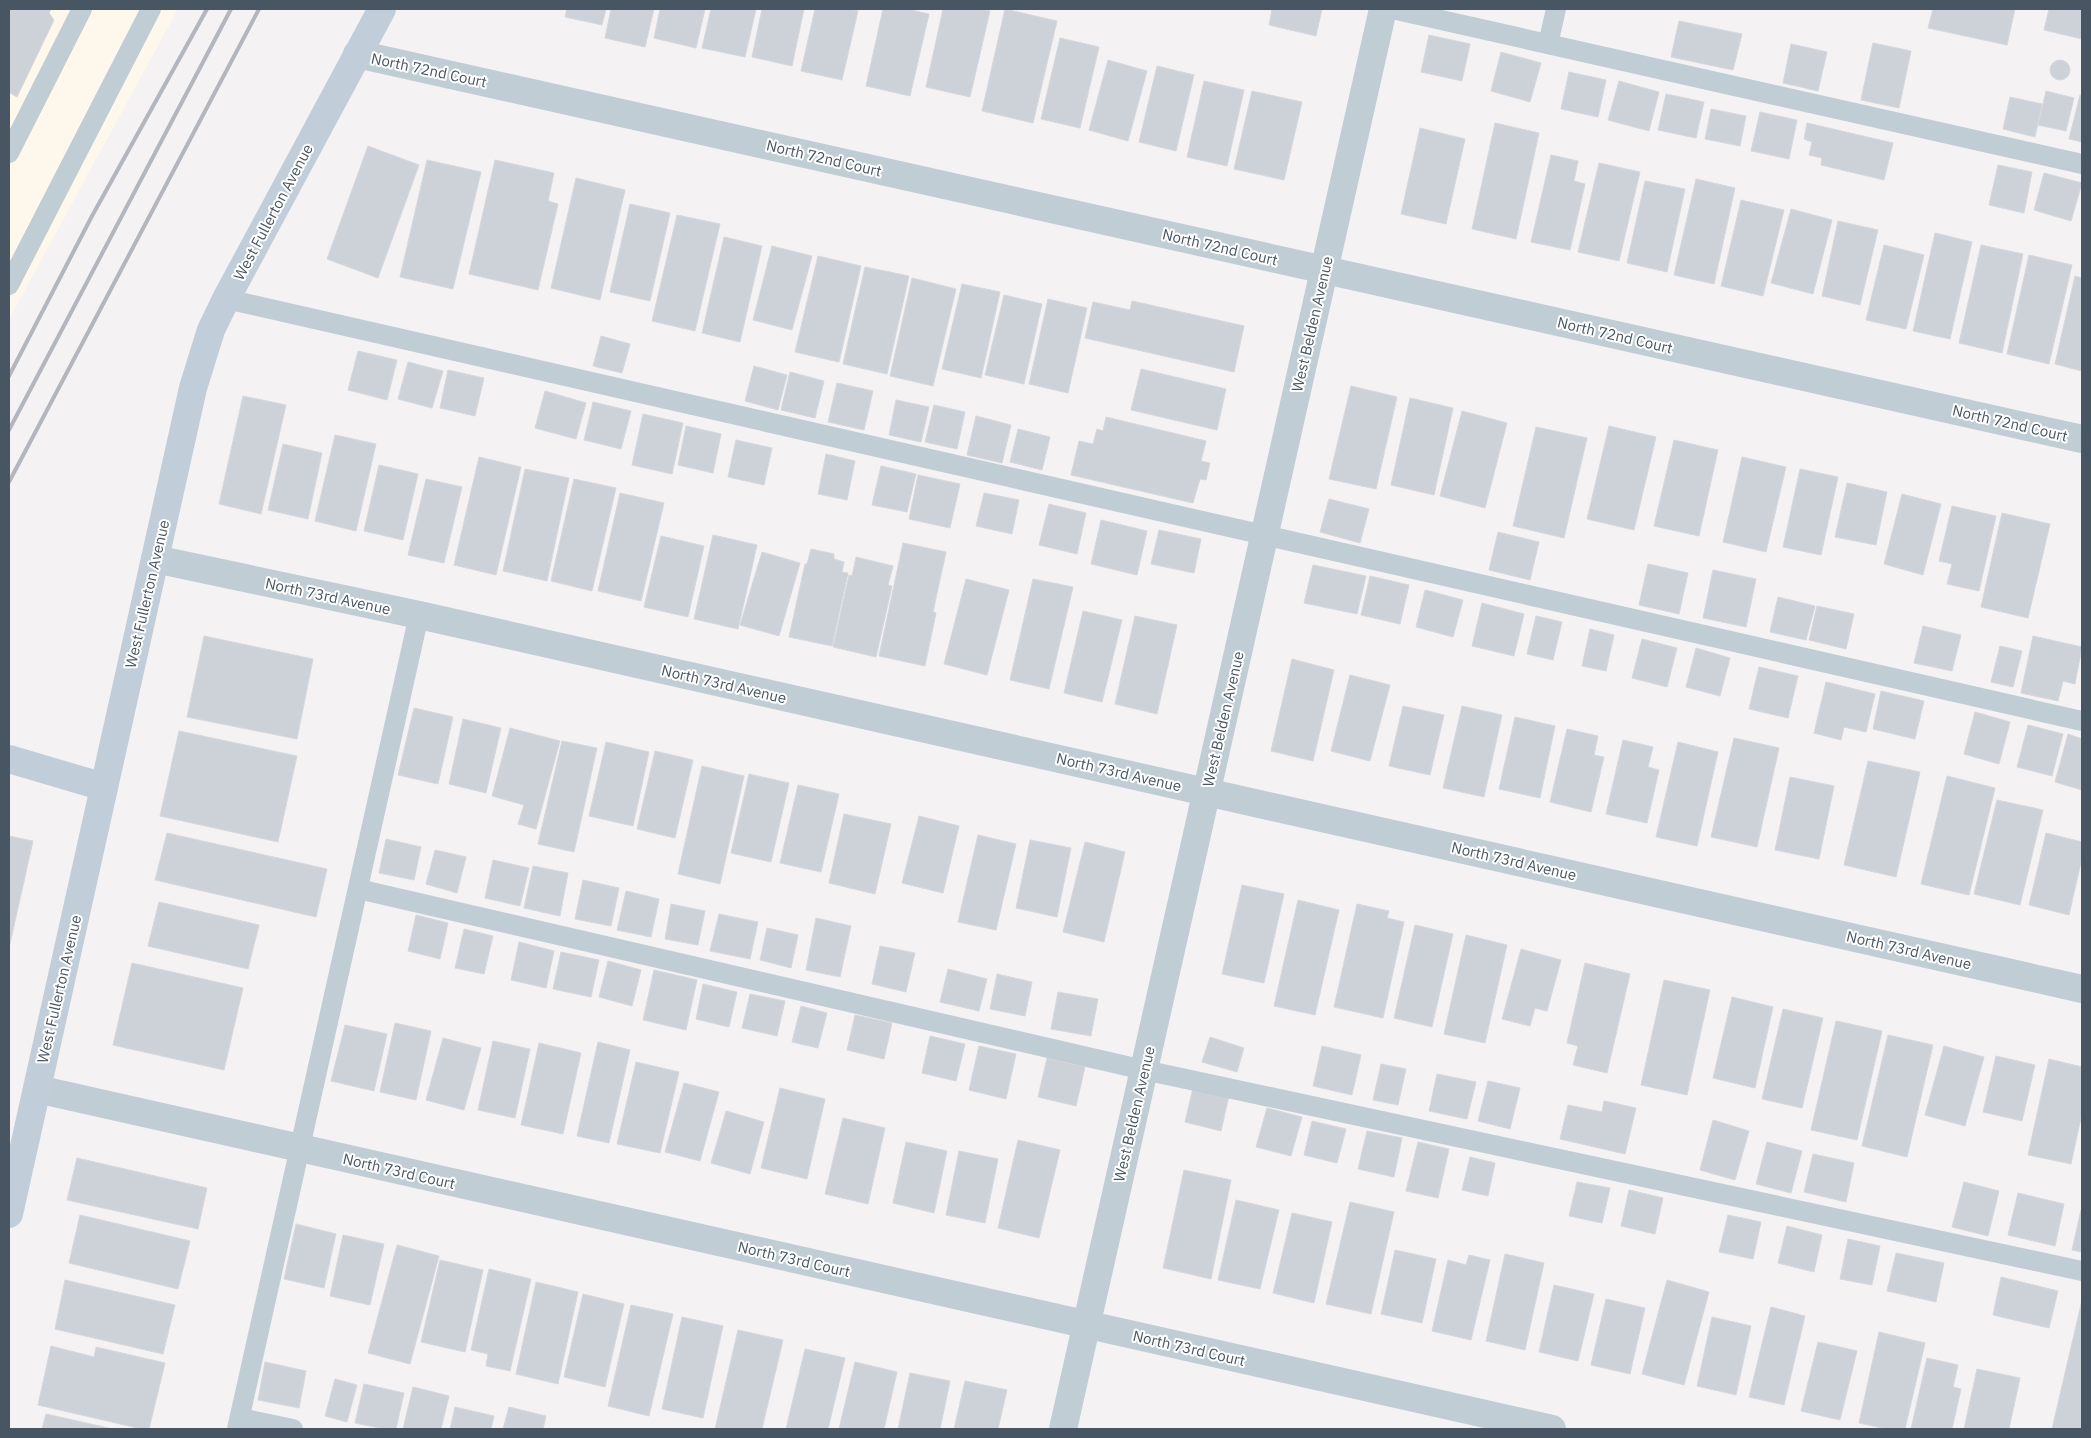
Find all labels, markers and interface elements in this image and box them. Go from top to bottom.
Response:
street label: North 72nd Court [369,48,489,92]
street label: North 72nd Court [765,136,883,180]
street label: West Fullerton Avenue [229,141,317,283]
street label: North 72nd Court [1161,225,1279,269]
street label: West Belden Avenue [1287,254,1337,394]
street label: North 72nd Court [1556,313,1674,357]
street label: North 72nd Court [1951,401,2069,445]
street label: West Fullerton Avenue [121,518,173,670]
street label: North 73rd Avenue [264,573,392,619]
street label: West Belden Avenue [1198,649,1248,789]
street label: North 73rd Avenue [660,660,788,708]
street label: North 73rd Avenue [1055,748,1183,796]
street label: North 73rd Avenue [1450,837,1578,885]
street label: West Fullerton Avenue [33,913,85,1065]
street label: North 73rd Avenue [1845,926,1973,974]
street label: West Belden Avenue [1109,1044,1159,1184]
street label: North 73rd Court [341,1149,457,1193]
street label: North 73rd Court [736,1237,852,1281]
street label: North 73rd Court [1131,1326,1247,1370]

